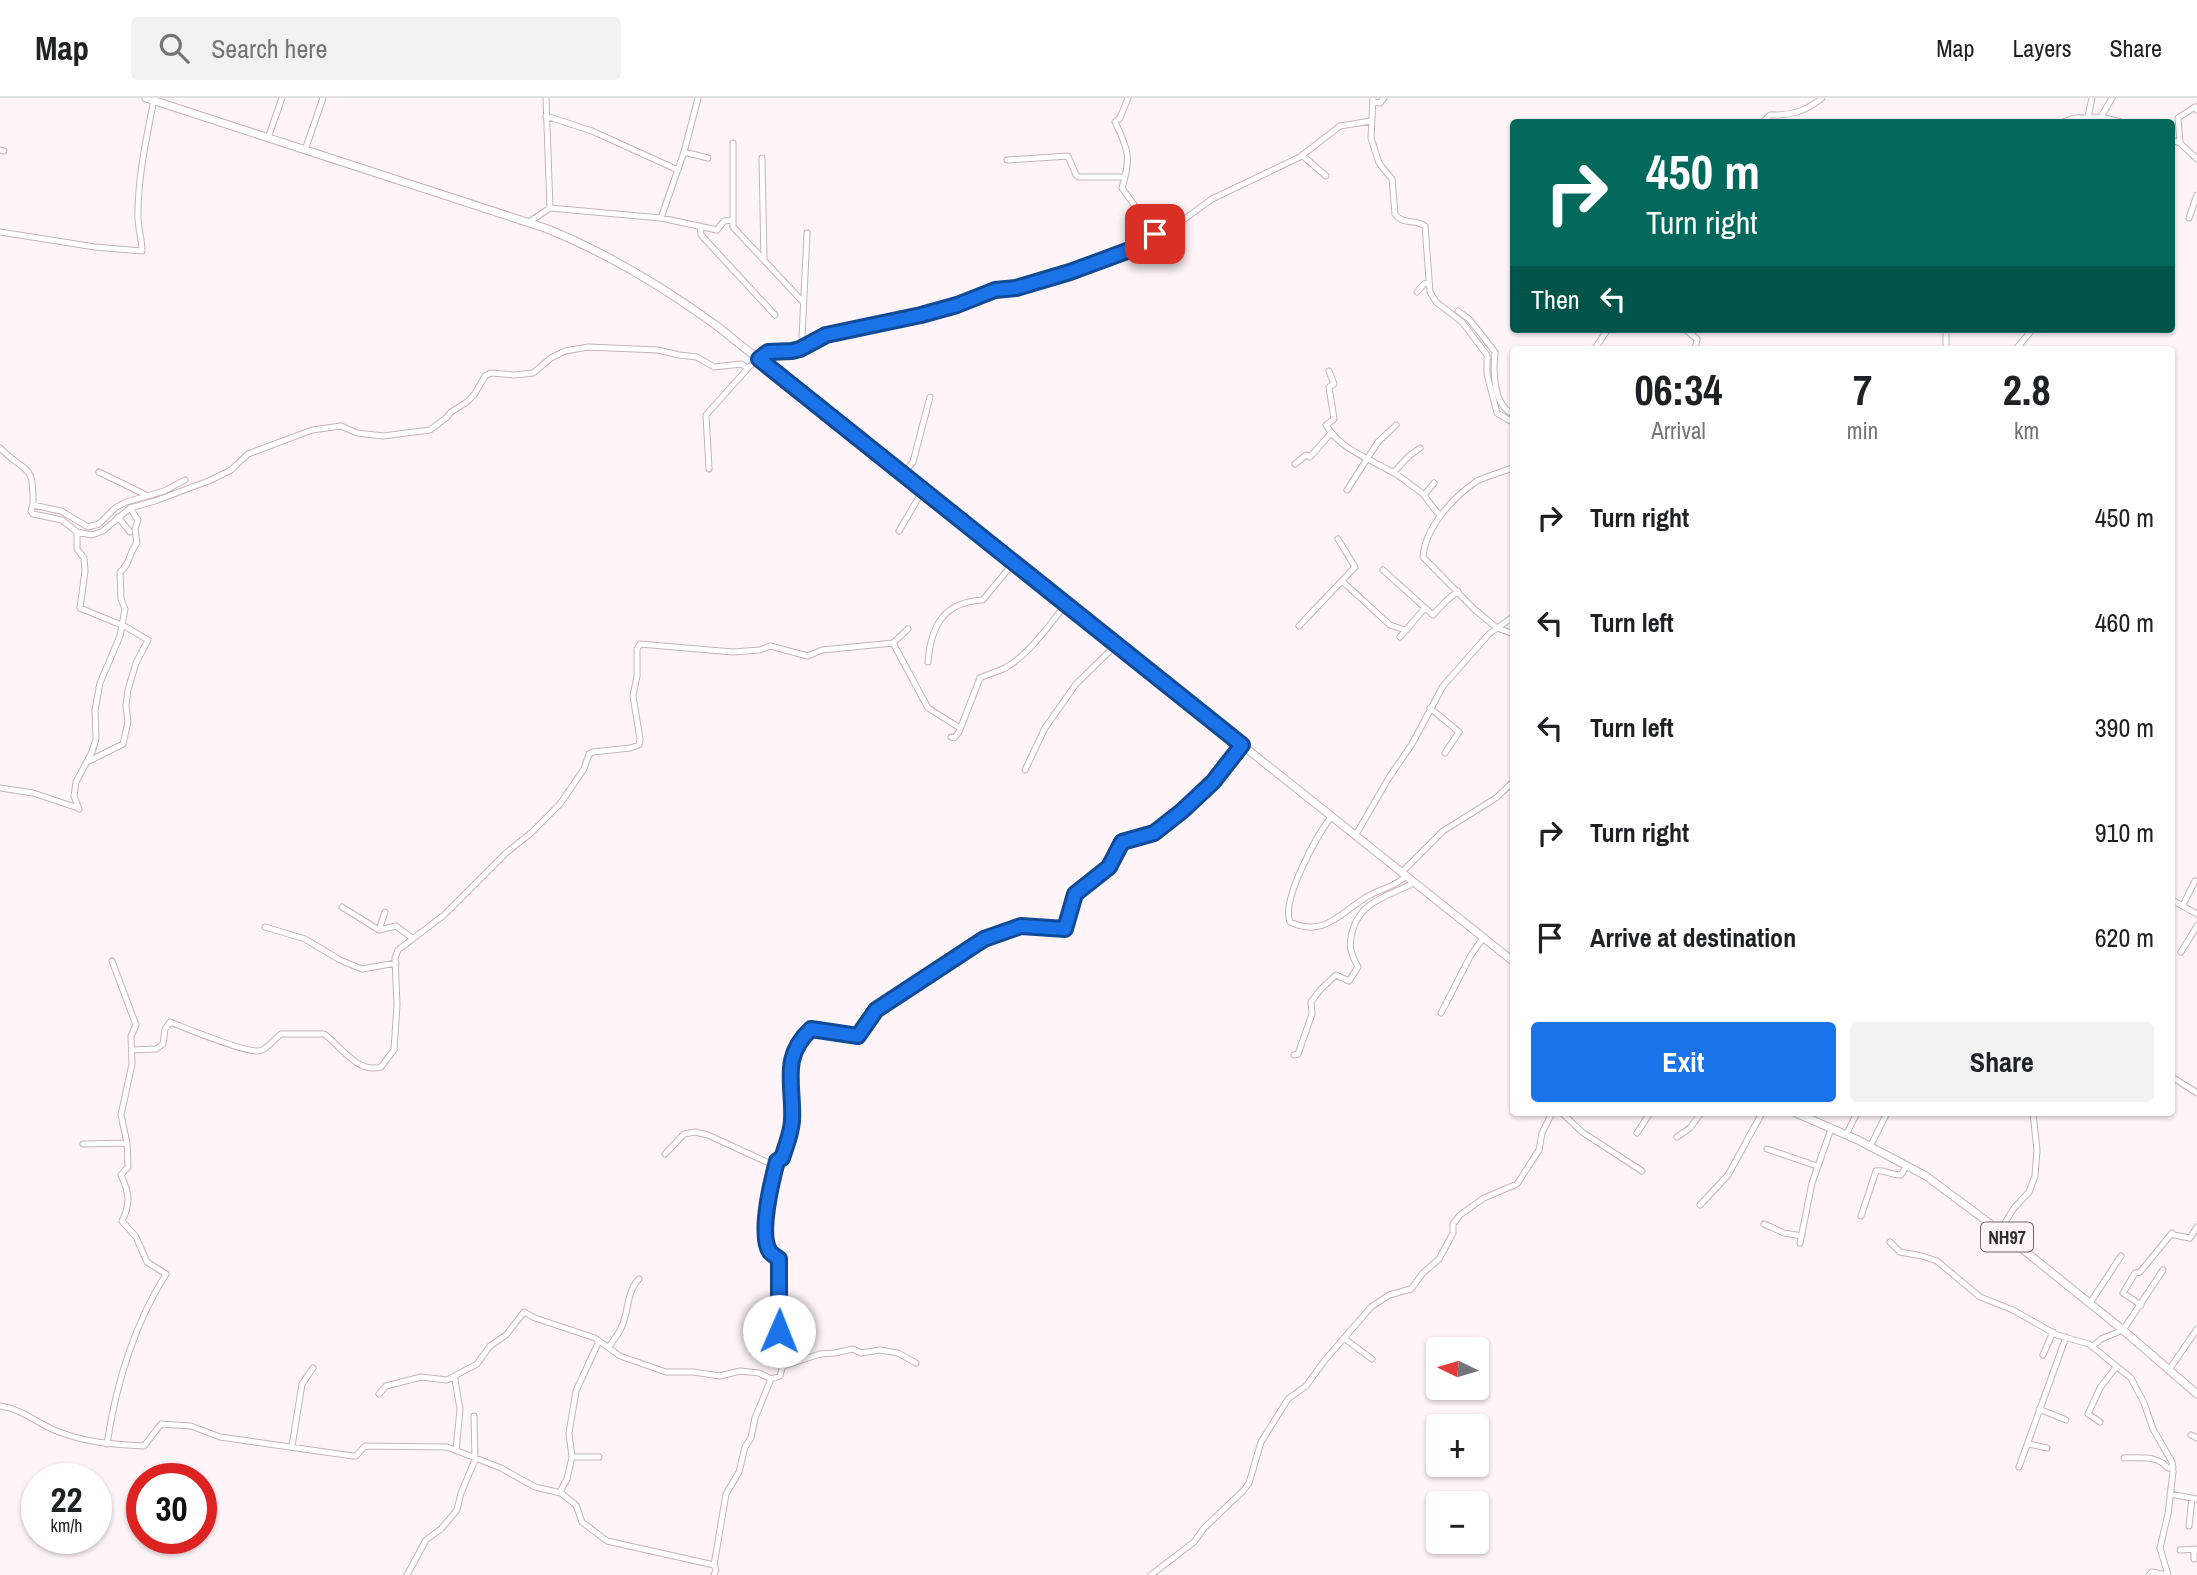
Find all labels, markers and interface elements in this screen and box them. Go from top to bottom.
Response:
search box [131,17,621,80]
text: Map [35,26,89,70]
icon: search [155,29,193,67]
text: Search here [211,31,327,66]
text: Map [1936,32,1974,64]
text: Layers [2012,32,2071,64]
text: Share [2109,32,2162,64]
text: 450 m [1646,138,1760,204]
icon: right [1531,147,1622,238]
text: Turn right [1646,201,1758,244]
pin [1125,204,1185,264]
icon: arrive [1136,215,1174,253]
icon: left [1594,280,1632,318]
text: Then [1531,282,1580,317]
text: 06:34 [1634,362,1722,418]
text: 7 [1853,362,1872,418]
text: 2.8 [2003,362,2051,418]
text: Arrival [1651,415,1706,446]
text: min [1847,415,1878,446]
text: km [2014,415,2039,446]
icon: right [1531,499,1569,537]
text: Turn right [1590,500,1689,535]
text: 450 m [2095,500,2154,535]
icon: left [1531,604,1569,642]
text: Turn left [1590,605,1674,640]
text: 460 m [2095,605,2154,640]
icon: left [1531,709,1569,747]
text: Turn left [1590,710,1674,745]
text: 390 m [2095,710,2154,745]
icon: right [1531,814,1569,852]
text: Turn right [1590,815,1689,850]
text: 910 m [2095,815,2154,850]
icon: arrive [1531,919,1569,957]
text: Arrive at destination [1590,920,1796,955]
text: 620 m [2095,920,2154,955]
button: Exit [1531,1022,1836,1102]
button: Share [1850,1022,2154,1102]
road number: NH97 [1981,1222,2033,1252]
position arrow [742,1294,816,1368]
north arrow [1426,1337,1489,1400]
map controls [1426,1337,1489,1554]
button: + [1426,1414,1489,1477]
speed limit sign: 30 [126,1463,217,1554]
text: 22 [51,1476,82,1523]
button: − [1426,1491,1489,1554]
text: km/h [51,1513,83,1538]

